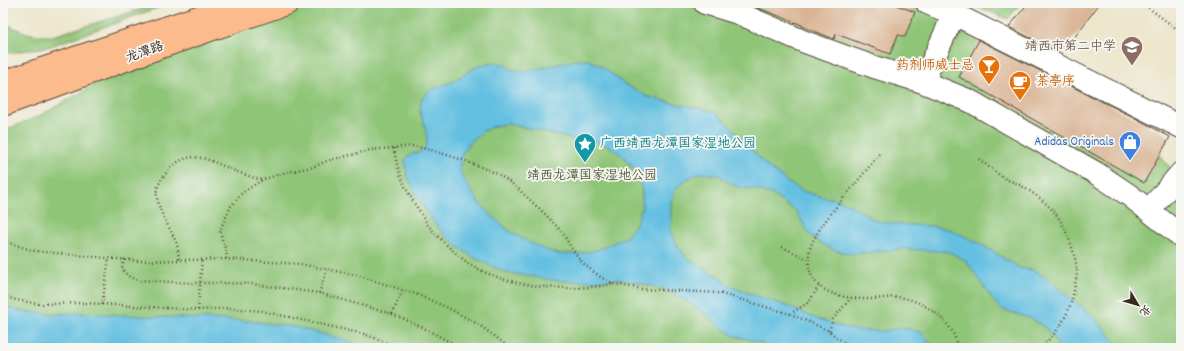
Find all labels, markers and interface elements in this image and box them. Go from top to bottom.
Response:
school or university icon: 靖西市第二中学 [1119,34,1145,67]
street label: 龙潭路 [123,37,167,69]
place label: 靖西市第二中学 [1025,38,1116,57]
bar icon: 药剂师威士忌 [976,53,1002,86]
place label: 药剂师威士忌 [896,57,974,76]
cafe icon: 茶亭序 [1007,69,1033,102]
place label: 茶亭序 [1036,73,1075,92]
shop icon: Adidas Originals [1117,129,1143,162]
place icon: 广西靖西龙潭国家湿地公园 [572,131,598,164]
place label: Adidas Originals [1034,133,1114,152]
place label: 广西靖西龙潭国家湿地公园 [600,135,756,154]
park label: 靖西龙潭国家湿地公园 [527,167,657,186]
north arrow [1118,285,1158,325]
text: 北 [1135,301,1154,319]

